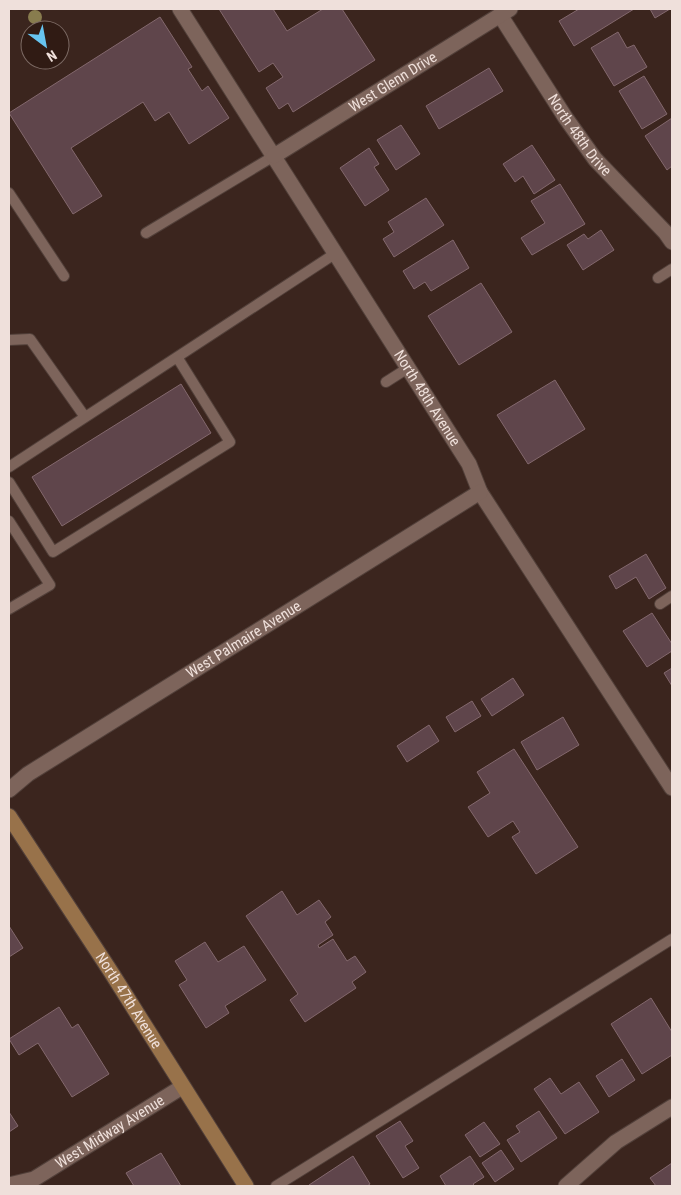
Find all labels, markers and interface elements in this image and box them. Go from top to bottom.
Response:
north arrow [20,20,70,70]
text: N [44,47,60,65]
street label: West Glenn Drive [346,48,440,116]
street label: North 48th Drive [544,91,615,180]
street label: North 48th Avenue [390,347,464,449]
street label: West Palmaire Avenue [183,597,304,682]
street label: North 47th Avenue [92,949,166,1052]
street label: West Midway Avenue [52,1091,168,1172]

